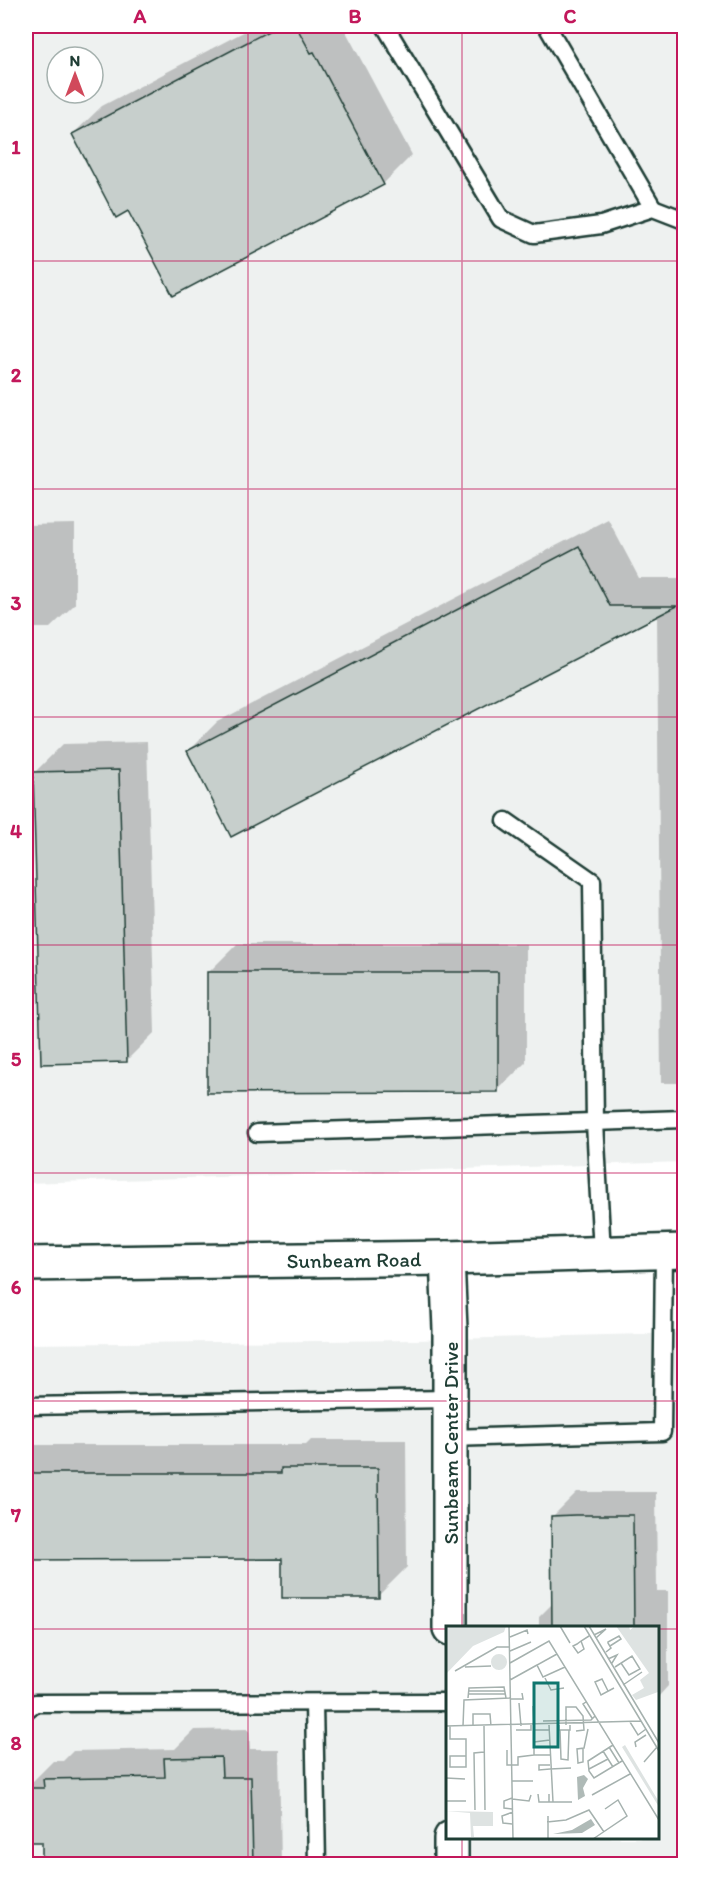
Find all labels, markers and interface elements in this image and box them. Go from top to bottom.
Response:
text: A [133,4,147,28]
text: B [349,4,362,28]
text: C [564,4,577,28]
north arrow [45,45,105,105]
text: N [70,51,80,70]
text: 1 [11,135,21,159]
text: 2 [11,363,22,387]
text: 3 [11,591,22,615]
text: 4 [10,819,22,843]
text: 5 [11,1047,22,1071]
street label: Sunbeam Road [286,1246,422,1273]
text: 6 [11,1275,22,1299]
street label: Sunbeam Center Drive [438,1341,463,1545]
text: 7 [10,1503,21,1527]
inset map [446,1626,659,1839]
text: 8 [11,1731,22,1755]

